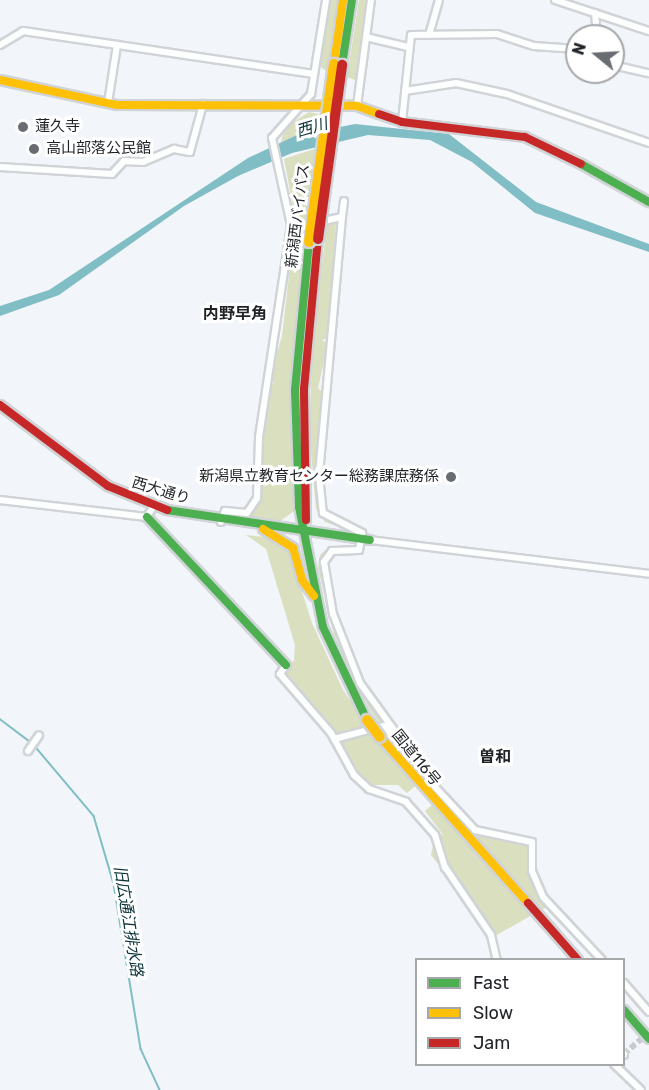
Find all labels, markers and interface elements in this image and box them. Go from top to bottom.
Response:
north arrow [565,24,625,84]
text: N [568,40,590,57]
water label: 西川 [294,114,330,142]
place label: 蓮久寺 [35,118,80,136]
marker: 蓮久寺 [16,120,30,134]
place label: 高山部落公民館 [46,140,151,158]
marker: 高山部落公民館 [27,142,41,156]
street label: 新潟西バイパス [283,163,313,269]
district label: 内野早角 [203,304,267,324]
place label: 新潟県立教育センター総務課庶務係 [199,468,439,486]
marker: 新潟県立教育センター総務課庶務係 [444,470,458,484]
street label: 西大通り [130,474,192,508]
street label: 国道116号 [388,726,444,790]
district label: 曽和 [479,747,511,767]
water label: 旧広通江排水路 [110,864,146,978]
legend [415,958,625,1066]
text: Fast [473,972,509,994]
text: Slow [473,1002,513,1024]
text: Jam [473,1032,510,1054]

